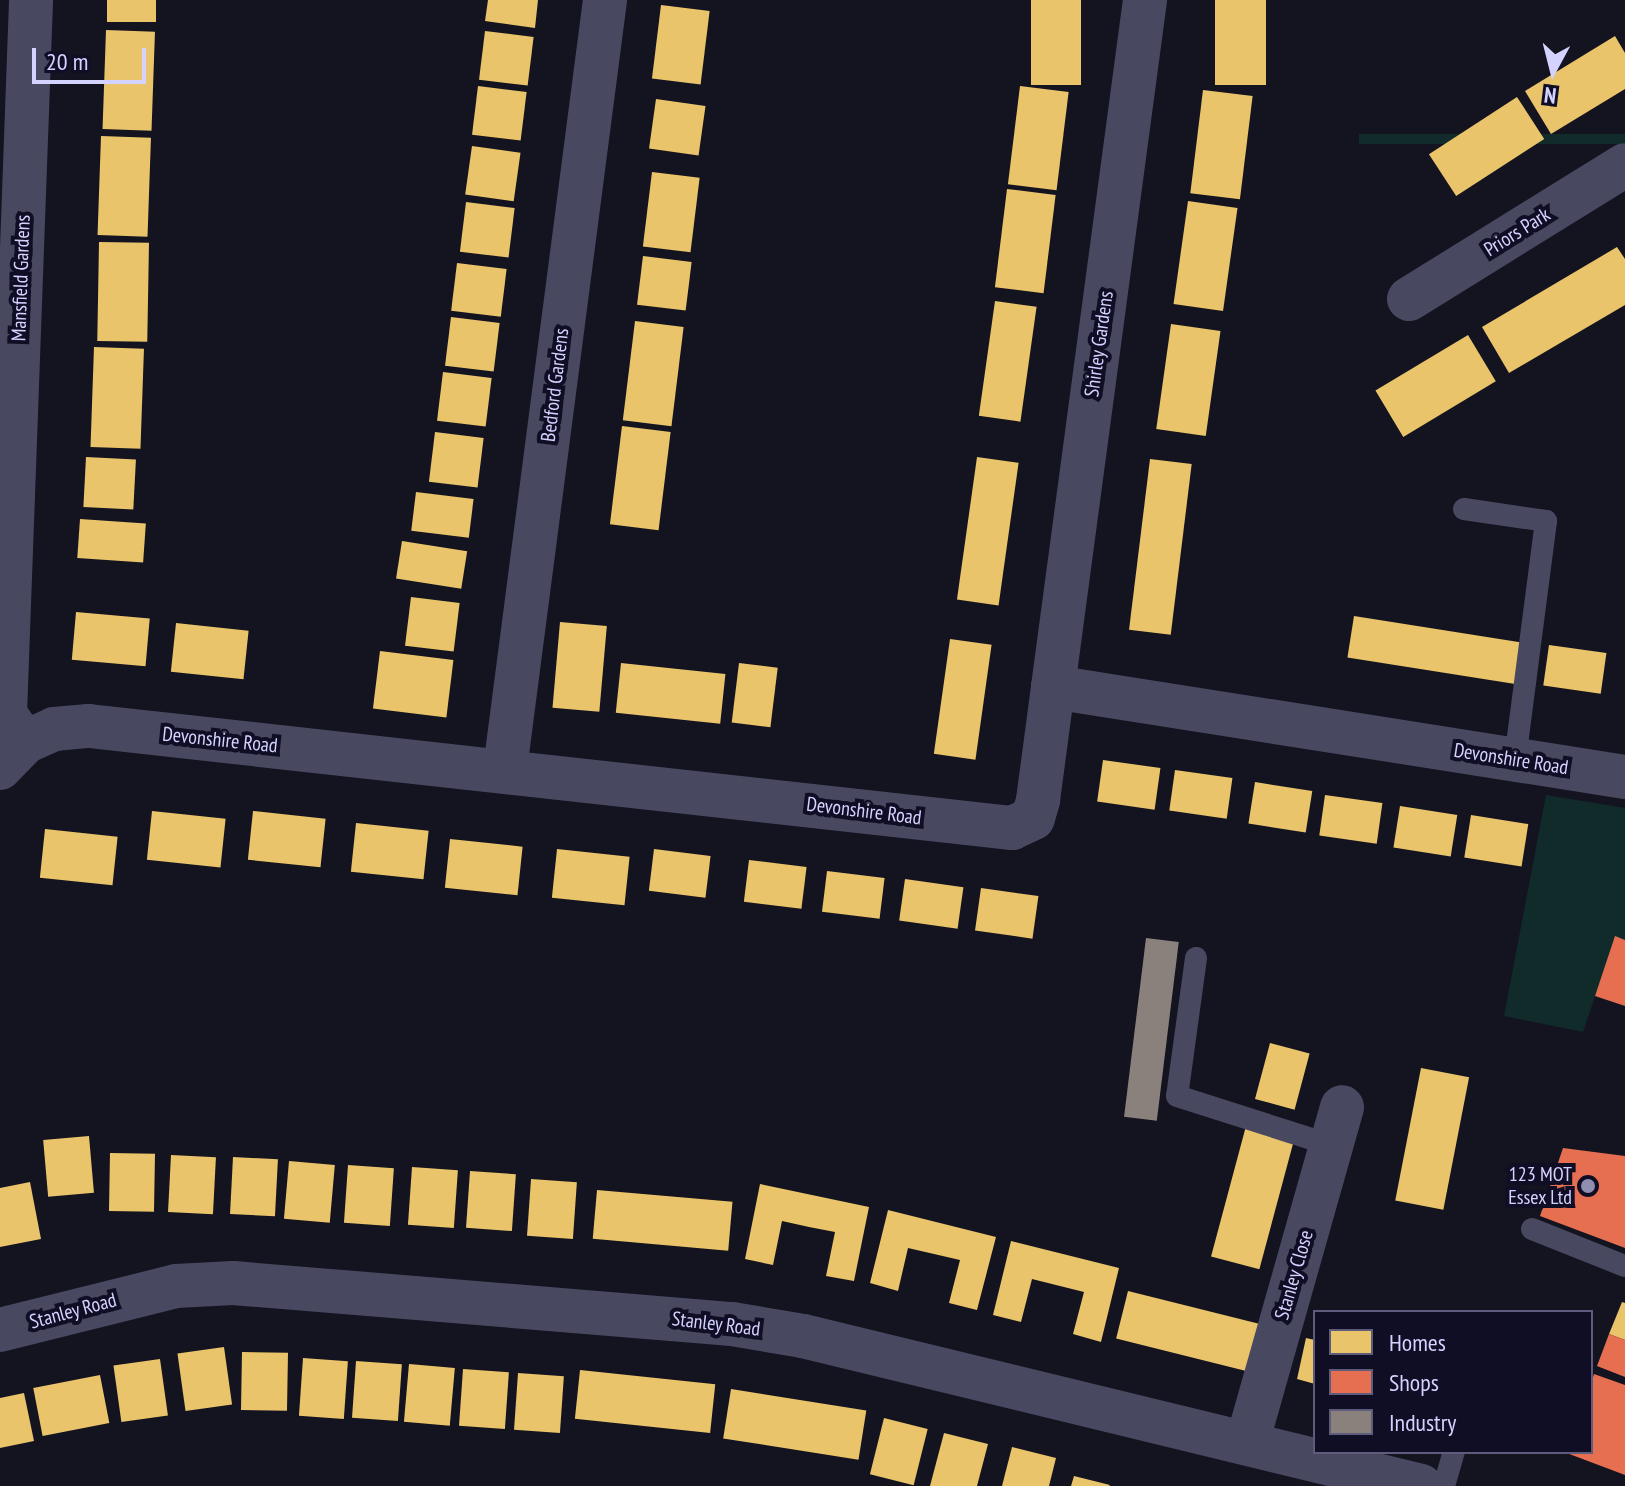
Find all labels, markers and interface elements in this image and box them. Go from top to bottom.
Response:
scale bar [36,32,150,82]
north arrow [1513,32,1593,112]
text: 20 m [46,46,88,77]
text: N [1542,81,1558,110]
street label: Priors Park [1480,202,1554,262]
street label: Mansfield Gardens [7,214,35,342]
street label: Shirley Gardens [1080,289,1118,399]
street label: Bedford Gardens [536,327,574,443]
street label: Devonshire Road [161,722,279,758]
street label: Devonshire Road [1452,738,1570,780]
street label: Devonshire Road [805,792,923,830]
place label: 123 MOT Essex Ltd [1508,1162,1572,1209]
marker: 123 MOT Essex Ltd [1579,1177,1597,1195]
street label: Stanley Close [1270,1227,1318,1323]
street label: Stanley Road [27,1288,119,1334]
street label: Stanley Road [670,1307,762,1341]
legend [1313,1310,1593,1454]
text: Homes [1389,1327,1446,1358]
text: Shops [1389,1367,1439,1398]
text: Industry [1389,1407,1456,1438]

